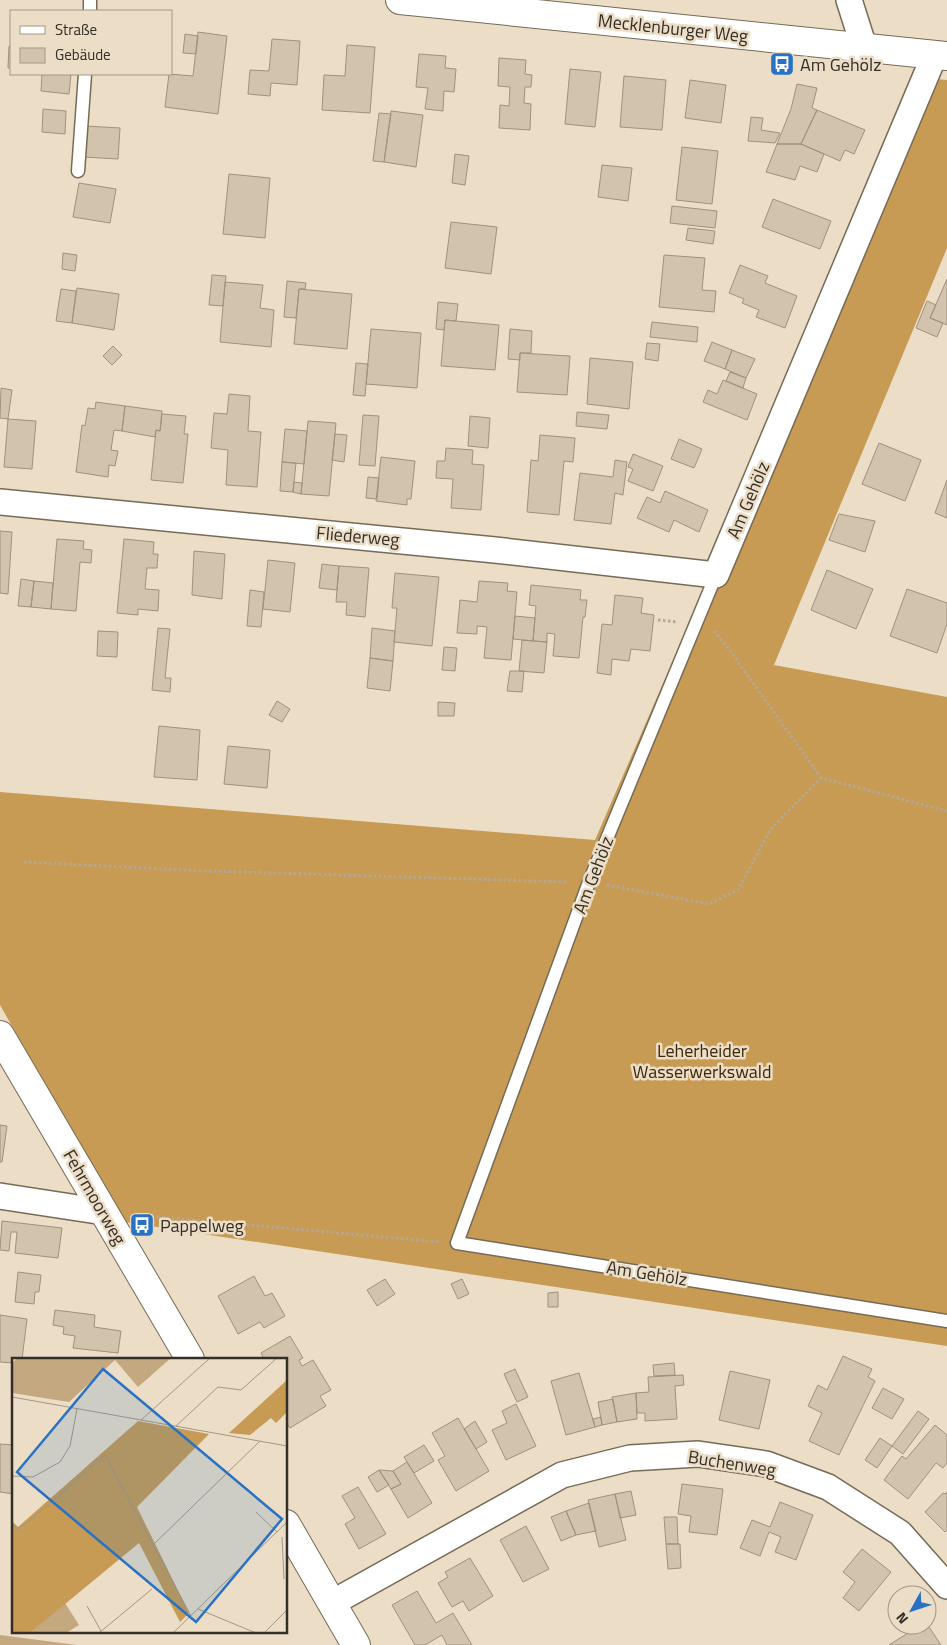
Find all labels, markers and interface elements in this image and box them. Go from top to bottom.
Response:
street label: Mecklenburger Weg [596,7,750,49]
legend [10,10,172,75]
text: Straße [55,18,97,41]
text: Gebäude [55,43,111,66]
bus stop icon: Am Gehölz [769,51,795,77]
place label: Am Gehölz [800,51,881,78]
street label: Am Gehölz [720,457,776,543]
street label: Fliederweg [315,519,401,553]
street label: Am Gehölz [566,832,620,918]
park label: Leherheider Wasserwerkswald [633,1037,771,1085]
street label: Fehrmoorweg [57,1144,133,1250]
bus stop icon: Pappelweg [129,1212,155,1238]
place label: Pappelweg [160,1212,244,1239]
street label: Am Gehölz [605,1253,689,1293]
inset map [12,1358,288,1632]
street label: Buchenweg [686,1443,778,1483]
north arrow [887,1585,937,1635]
text: N [890,1608,913,1629]

